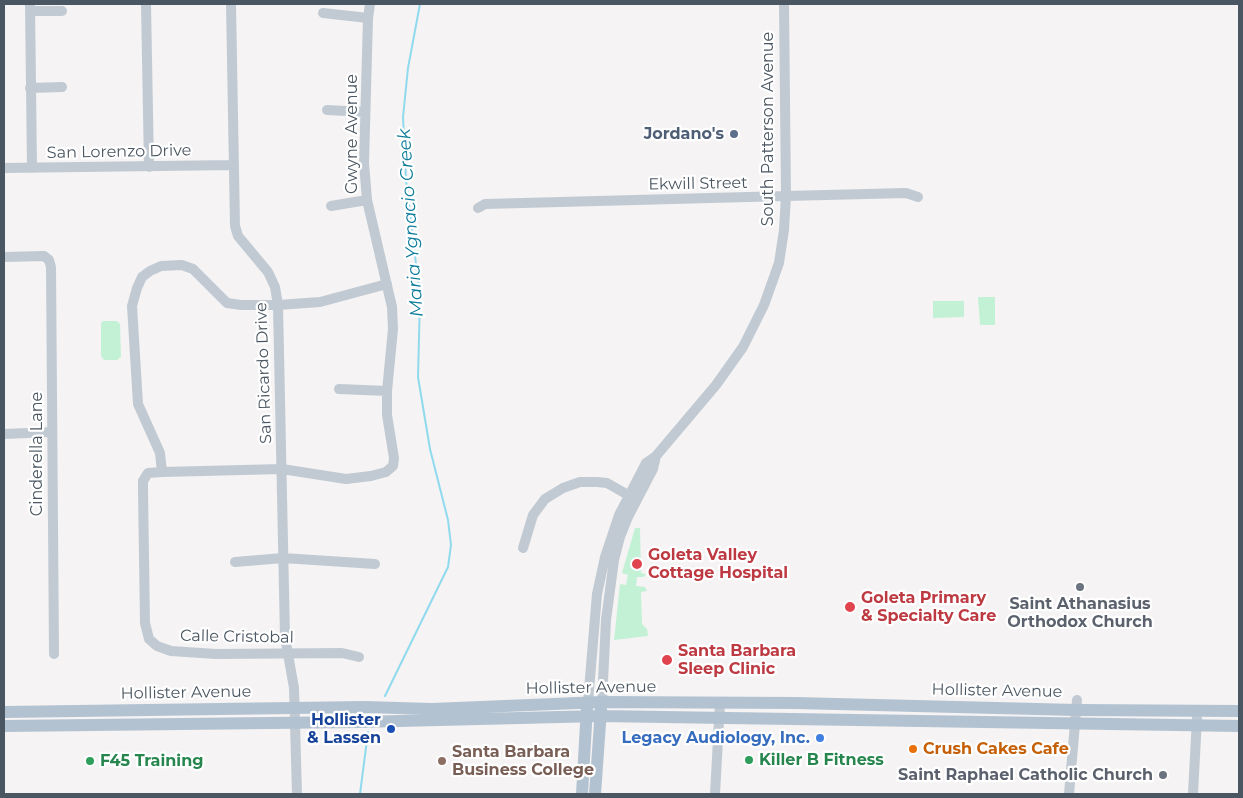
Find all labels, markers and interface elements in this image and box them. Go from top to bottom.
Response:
street label: South Patterson Avenue [758,32,778,226]
street label: Gwyne Avenue [342,74,362,194]
place label: Jordano's [644,124,724,144]
water label: Maria Ygnacio Creek [394,128,428,318]
marker: Jordano's [728,128,740,140]
street label: San Lorenzo Drive [47,141,191,163]
street label: Ekwill Street [648,174,748,194]
street label: San Ricardo Drive [252,302,276,444]
street label: Cinderella Lane [27,392,47,516]
place label: Goleta Valley Cottage Hospital [648,545,788,583]
marker: Goleta Valley Cottage Hospital [630,557,644,571]
marker: Saint Athanasius Orthodox Church [1074,581,1086,593]
place label: Goleta Primary & Specialty Care [861,588,996,626]
place label: Saint Athanasius Orthodox Church [1007,594,1153,632]
marker: Goleta Primary & Specialty Care [843,600,857,614]
street label: Calle Cristobal [180,626,294,648]
place label: Santa Barbara Sleep Clinic [678,641,796,679]
marker: Santa Barbara Sleep Clinic [660,653,674,667]
street label: Hollister Avenue [526,677,656,699]
street label: Hollister Avenue [932,680,1062,702]
street label: Hollister Avenue [121,682,251,704]
place label: Hollister & Lassen [307,710,381,748]
marker: Hollister & Lassen [385,723,397,735]
place label: Legacy Audiology, Inc. [622,728,810,748]
marker: Legacy Audiology, Inc. [814,732,826,744]
place label: Crush Cakes Cafe [923,739,1069,759]
place label: Santa Barbara Business College [452,742,594,780]
marker: Crush Cakes Cafe [907,743,919,755]
place label: Killer B Fitness [759,750,884,770]
place label: F45 Training [100,751,203,771]
marker: Killer B Fitness [743,754,755,766]
marker: F45 Training [84,755,96,767]
marker: Santa Barbara Business College [436,755,448,767]
place label: Saint Raphael Catholic Church [898,765,1153,785]
marker: Saint Raphael Catholic Church [1157,769,1169,781]

